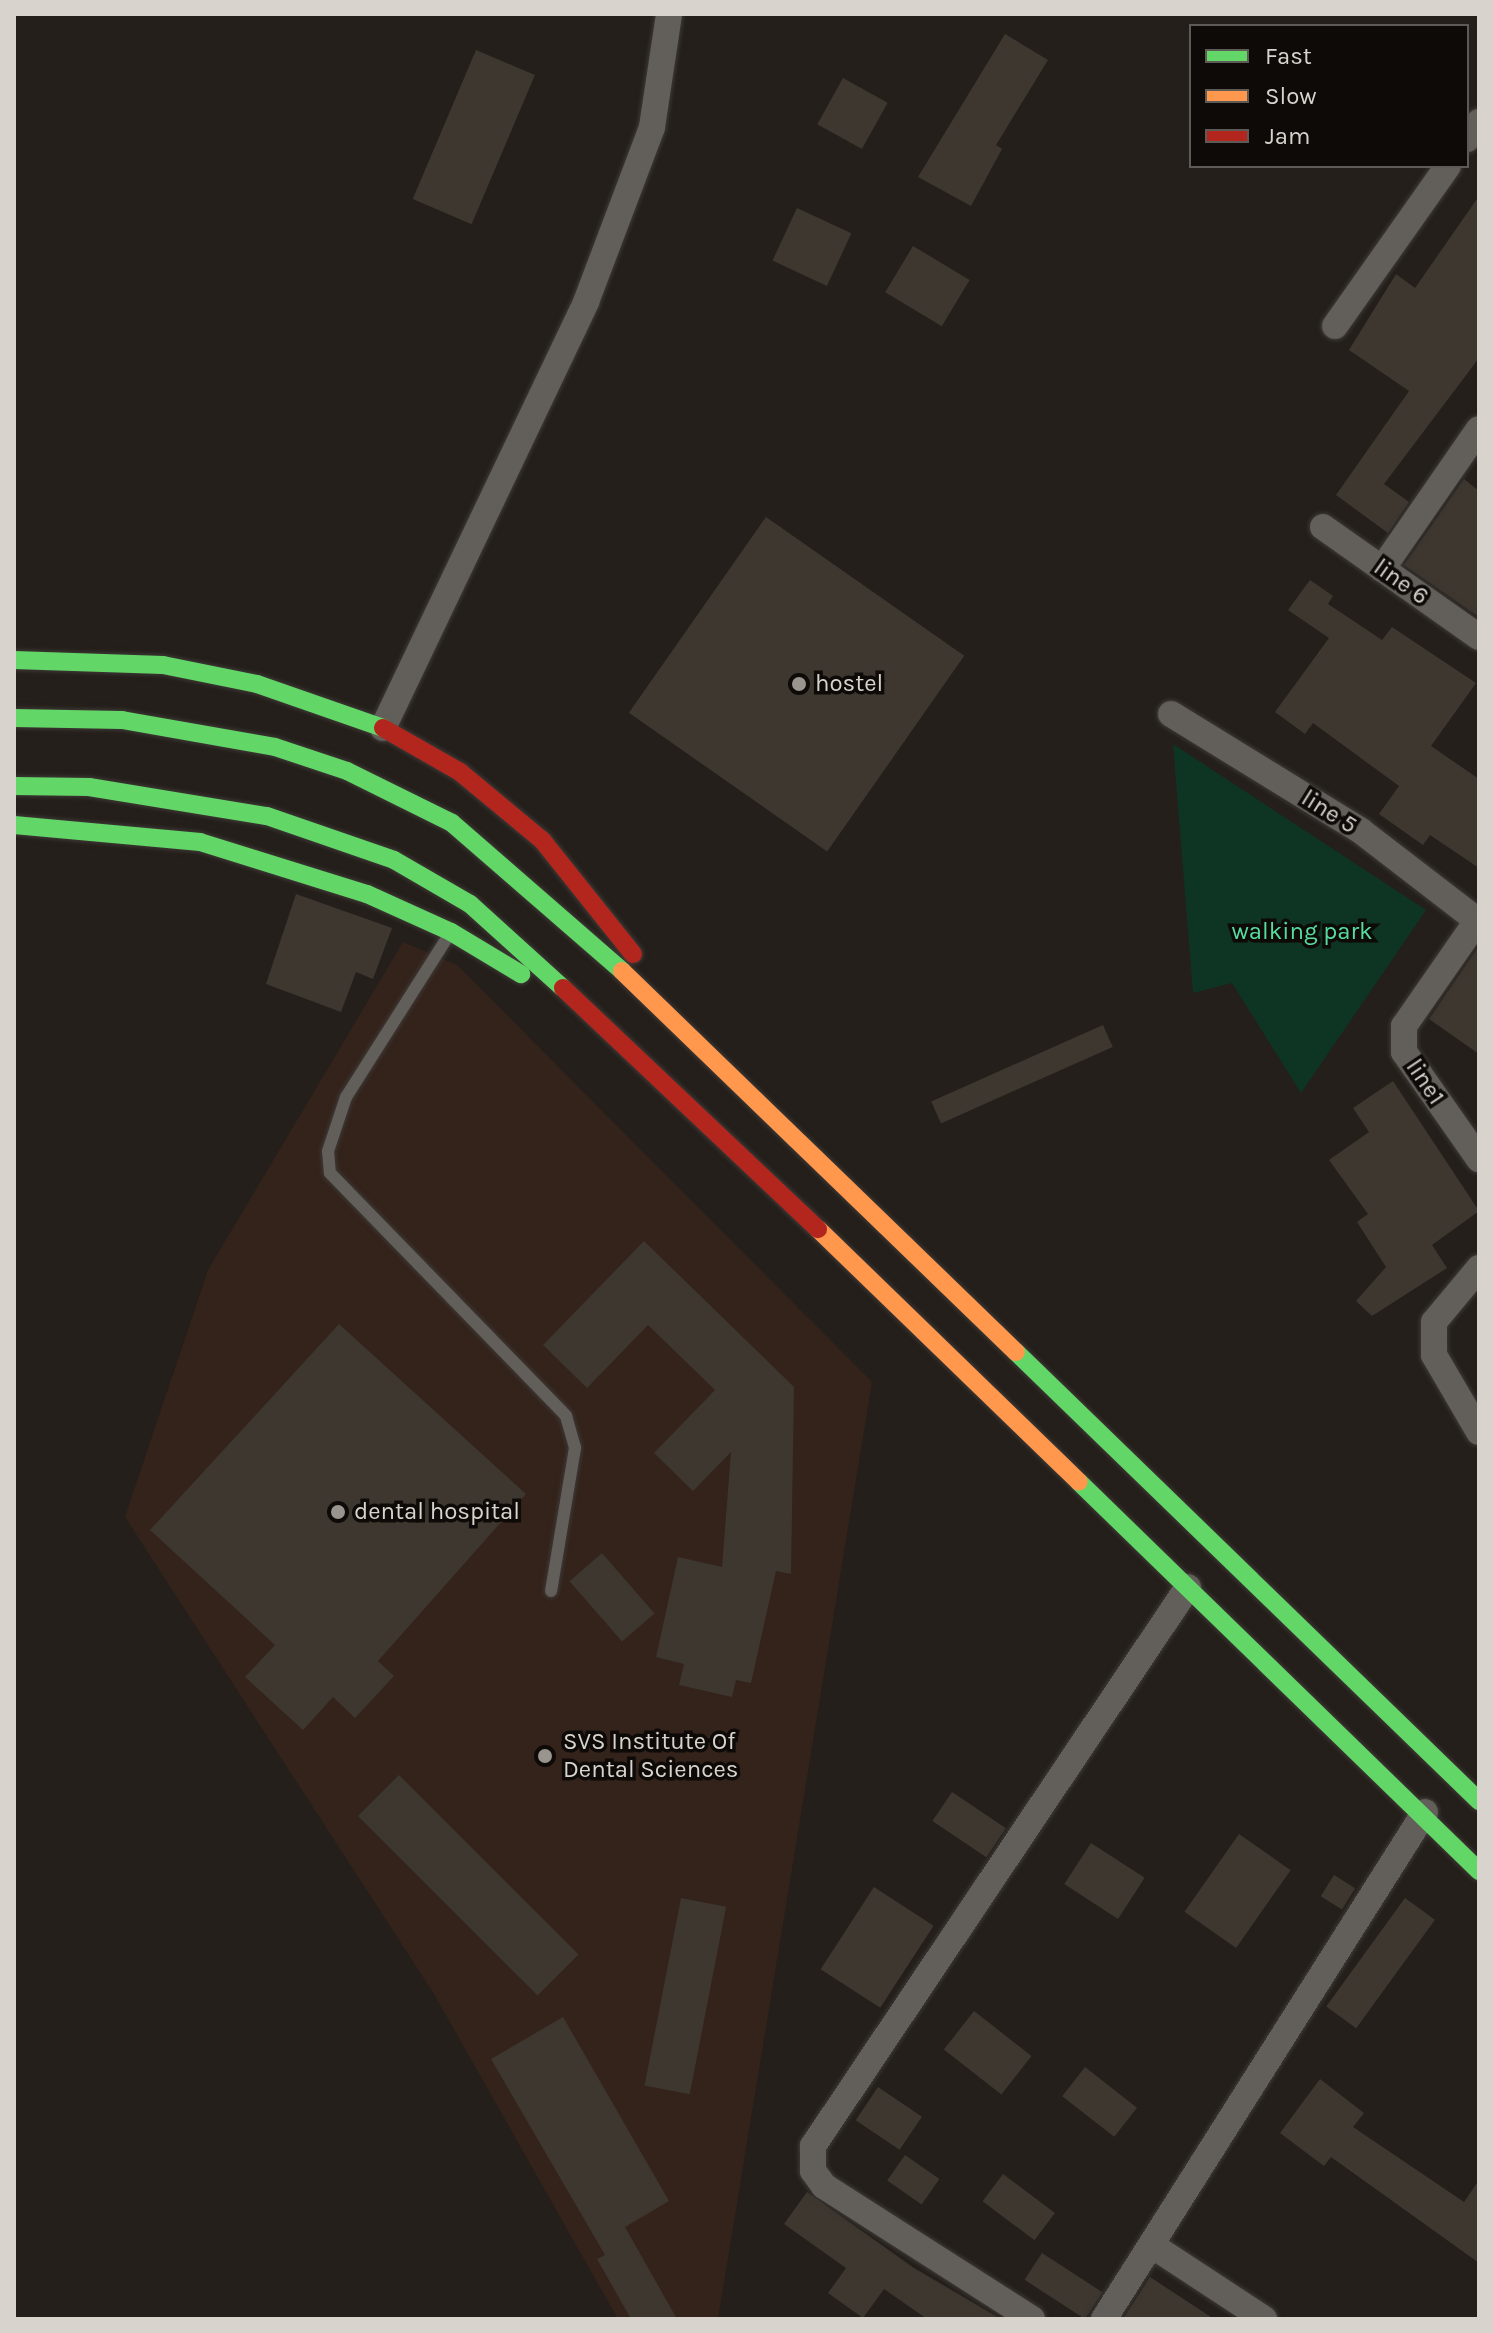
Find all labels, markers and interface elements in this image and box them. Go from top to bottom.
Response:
legend [1189,24,1469,168]
text: Fast [1265,42,1312,70]
text: Slow [1265,82,1317,110]
text: Jam [1265,122,1310,150]
street label: line 6 [1368,553,1434,611]
place label: hostel [815,670,883,698]
marker: hostel [790,675,808,693]
street label: line 5 [1296,784,1362,840]
park label: walking park [1231,918,1373,946]
street label: line1 [1399,1054,1451,1110]
place label: dental hospital [354,1498,520,1526]
marker: dental hospital [329,1503,347,1521]
place label: SVS Institute Of Dental Sciences [563,1728,738,1784]
marker: SVS Institute Of Dental Sciences [534,1745,556,1767]

